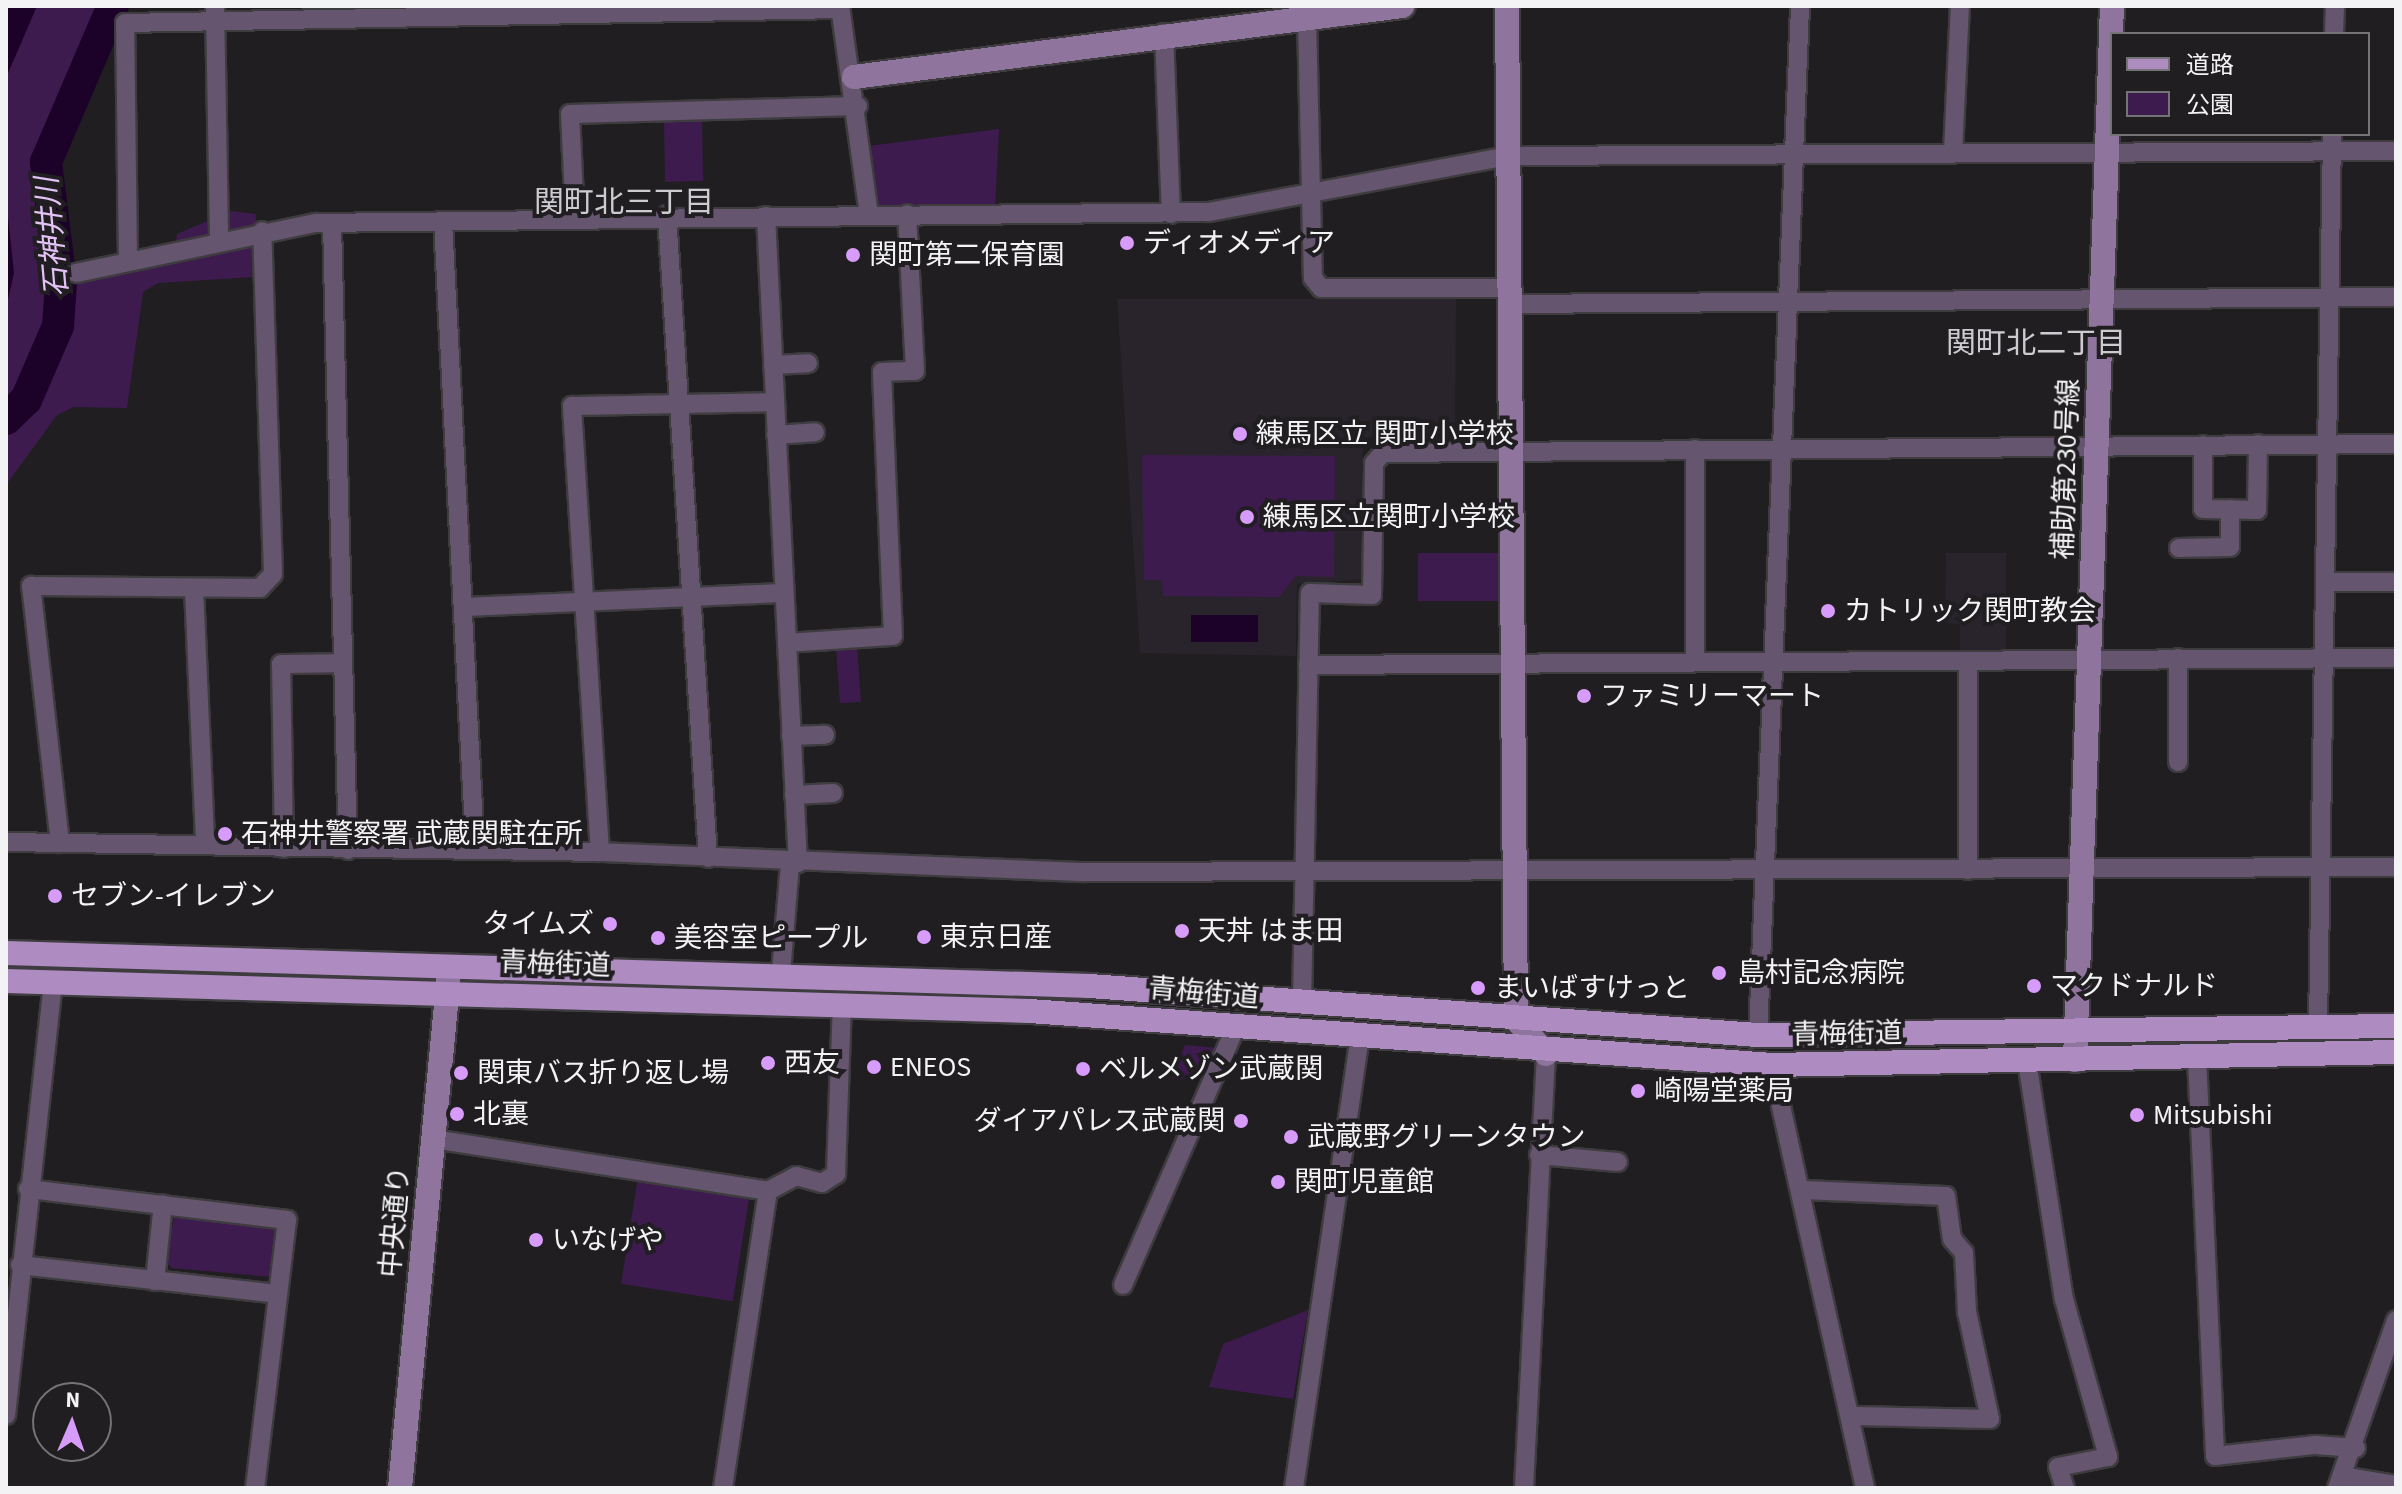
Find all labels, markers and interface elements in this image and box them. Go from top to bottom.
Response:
legend [2110,32,2370,136]
text: 道路 [2186,48,2234,83]
text: 公園 [2186,88,2234,123]
water label: 石神井川 [30,176,76,298]
district label: 関町北三丁目 [534,185,714,221]
place label: ディオメディア [1143,226,1339,260]
marker: ディオメディア [1118,234,1136,252]
place label: 関町第二保育園 [869,238,1065,272]
marker: 関町第二保育園 [844,246,862,264]
district label: 関町北二丁目 [1946,326,2126,362]
street label: 補助第230号線 [2046,378,2086,560]
place label: 練馬区立 関町小学校 [1256,417,1514,451]
marker: 練馬区立 関町小学校 [1231,425,1249,443]
place label: 練馬区立関町小学校 [1263,500,1515,534]
marker: 練馬区立関町小学校 [1238,508,1256,526]
place label: カトリック関町教会 [1844,594,2096,628]
marker: カトリック関町教会 [1819,602,1837,620]
place label: ファミリーマート [1600,679,1824,713]
marker: ファミリーマート [1575,687,1593,705]
place label: 石神井警察署 武蔵関駐在所 [241,817,583,851]
marker: 石神井警察署 武蔵関駐在所 [216,825,234,843]
place label: セブン-イレブン [71,879,276,913]
marker: セブン-イレブン [46,887,64,905]
place label: タイムズ [482,907,594,941]
place label: 天丼 はま田 [1198,914,1344,948]
marker: タイムズ [601,915,619,933]
place label: 東京日産 [940,920,1052,954]
place label: 美容室ピープル [674,921,870,955]
marker: 天丼 はま田 [1173,922,1191,940]
marker: 東京日産 [915,928,933,946]
marker: 美容室ピープル [649,929,667,947]
street label: 青梅街道 [498,945,612,983]
place label: 島村記念病院 [1737,956,1905,990]
marker: 島村記念病院 [1708,962,1730,984]
place label: マクドナルド [2050,969,2218,1003]
street label: 青梅街道 [1147,971,1261,1015]
place label: まいばすけっと [1494,971,1690,1005]
marker: マクドナルド [2025,977,2043,995]
marker: まいばすけっと [1469,979,1487,997]
street label: 青梅街道 [1791,1016,1903,1052]
place label: 西友 [784,1046,840,1080]
place label: ENEOS [890,1050,971,1084]
place label: ベルメゾン武蔵関 [1099,1052,1323,1086]
marker: 西友 [759,1054,777,1072]
place label: 関東バス折り返し場 [477,1056,729,1090]
marker: ENEOS [865,1058,883,1076]
marker: ベルメゾン武蔵関 [1074,1060,1092,1078]
marker: 関東バス折り返し場 [452,1064,470,1082]
place label: 崎陽堂薬局 [1654,1074,1794,1108]
marker: 崎陽堂薬局 [1629,1082,1647,1100]
place label: 北裏 [473,1097,529,1131]
place label: Mitsubishi [2153,1098,2273,1132]
place label: ダイアパレス武蔵関 [973,1104,1225,1138]
marker: 北裏 [448,1105,466,1123]
marker: Mitsubishi [2128,1106,2146,1124]
marker: ダイアパレス武蔵関 [1232,1112,1250,1130]
place label: 武蔵野グリーンタウン [1307,1120,1587,1154]
marker: 武蔵野グリーンタウン [1282,1128,1300,1146]
street label: 中央通り [373,1165,417,1279]
place label: 関町児童館 [1294,1165,1434,1199]
marker: 関町児童館 [1269,1173,1287,1191]
place label: いなげや [552,1223,664,1257]
marker: いなげや [527,1231,545,1249]
north arrow [32,1382,112,1462]
text: N [65,1384,81,1416]

